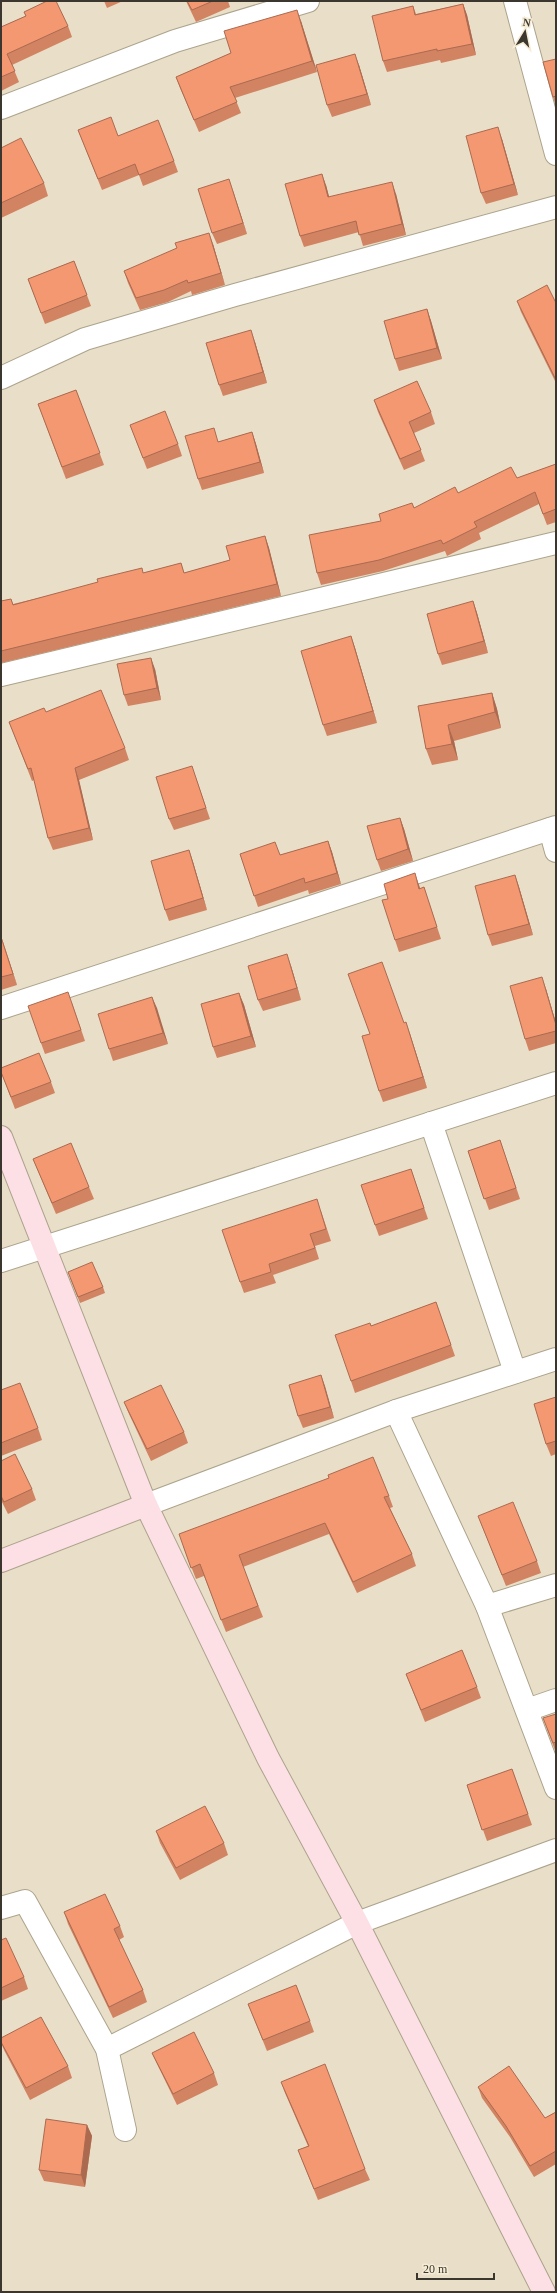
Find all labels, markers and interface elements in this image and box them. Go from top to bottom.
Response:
north arrow [505,12,545,52]
text: N [522,16,532,29]
scale bar [417,2255,494,2281]
text: 20 m [423,2262,448,2276]

